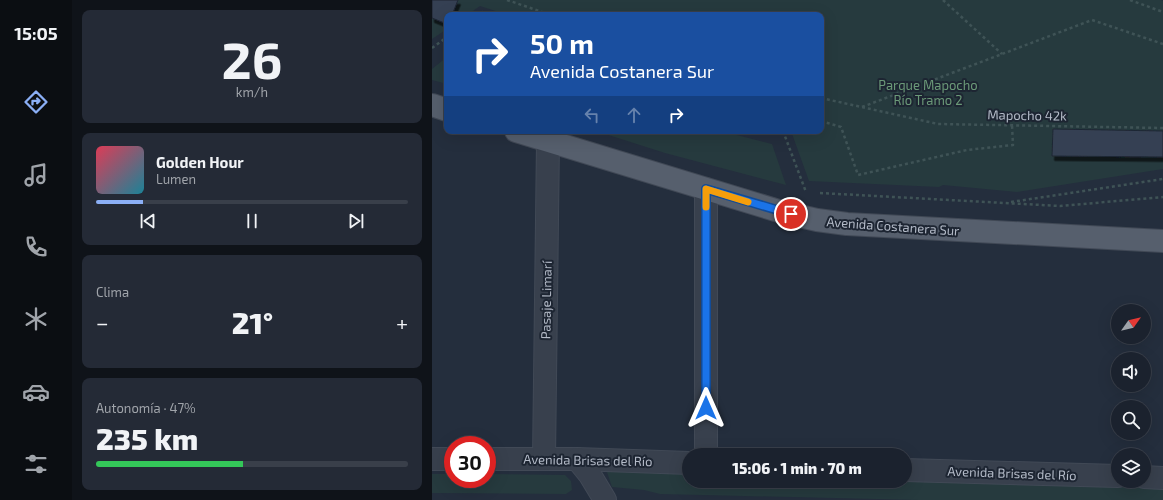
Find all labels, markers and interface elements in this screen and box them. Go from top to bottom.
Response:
text: 15:05 [14,22,58,44]
text: 50 m [530,26,594,60]
text: 26 [222,27,282,89]
icon: right [464,28,516,80]
text: Avenida Costanera Sur [530,60,714,82]
park label: Parque Mapocho Río Tramo 2 [878,77,978,108]
text: km/h [236,84,268,100]
icon: directions [22,88,50,116]
icon: left [581,104,603,126]
icon: ahead [623,104,645,126]
icon: right [665,104,687,126]
street label: Mapocho 42k [987,106,1067,124]
text: Golden Hour [156,153,244,171]
icon: music [22,161,50,189]
text: Lumen [156,171,196,187]
pin [774,197,808,231]
icon: arrive [780,203,802,225]
icon: previous [137,210,159,232]
icon: pause [241,210,263,232]
icon: next [345,210,367,232]
street label: Avenida Costanera Sur [826,213,960,239]
icon: phone [22,233,50,261]
street label: Pasaje Limarí [537,260,555,339]
text: Clima [96,284,129,300]
text: 21° [232,304,273,340]
north arrow [1111,304,1151,344]
map controls [1111,304,1151,488]
icon: climate [22,305,50,333]
text: − [96,309,109,335]
text: + [396,309,408,335]
button: sound [1111,352,1151,392]
icon: car [22,378,50,406]
position arrow [685,387,727,429]
text: Autonomía · 47% [96,400,196,416]
button: search [1111,400,1151,440]
text: 235 km [96,420,198,456]
speed limit sign: 30 [444,436,496,488]
button: layers [1111,448,1151,488]
icon: filters [22,450,50,478]
street label: Avenida Brisas del Río [523,451,653,469]
text: 15:06 · 1 min · 70 m [732,459,862,477]
street label: Avenida Brisas del Río [947,463,1077,483]

